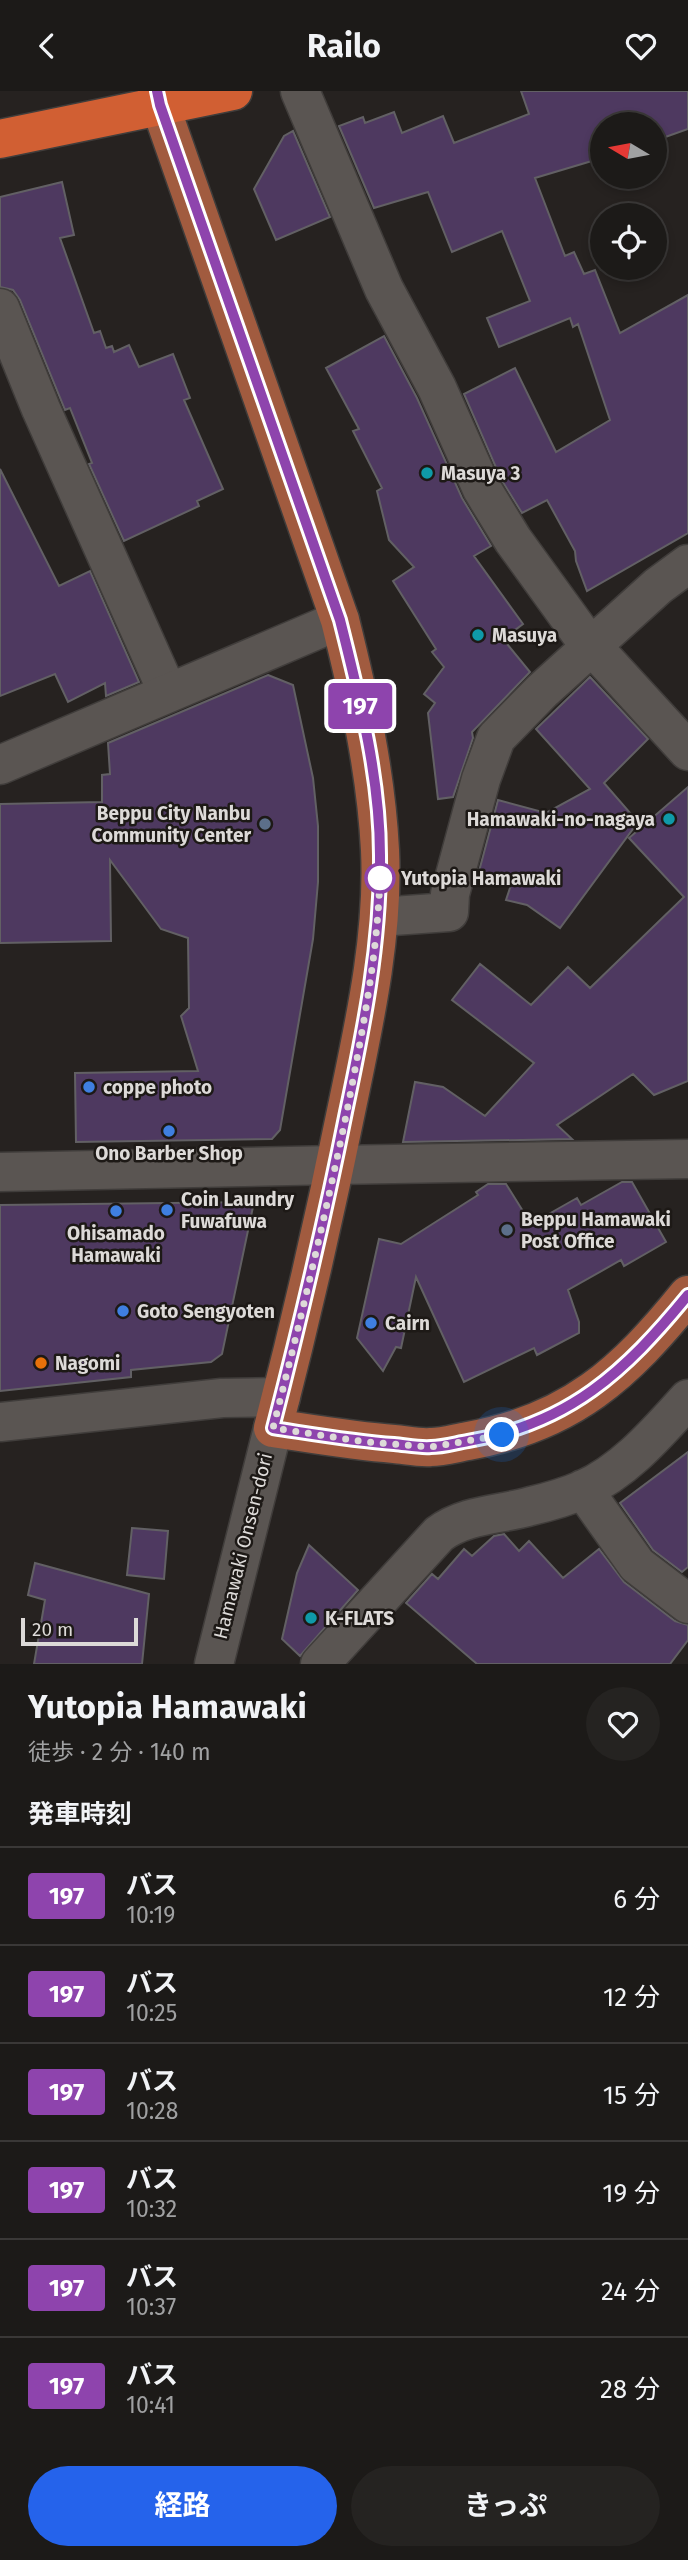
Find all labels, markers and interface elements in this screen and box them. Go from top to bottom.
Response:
icon: back [28,27,66,65]
text: Railo [307,27,381,65]
icon: heart [622,27,660,65]
north arrow [590,112,667,189]
map controls [590,112,667,280]
button: locate [590,203,667,280]
place label: Masuya 3 [441,462,521,485]
marker: Masuya 3 [419,465,435,481]
place label: Masuya [492,624,557,647]
marker: Masuya [470,627,486,643]
line badge: 197 [320,683,400,729]
text: 197 [342,692,378,720]
place label: Beppu City Nanbu Community Center [91,802,251,847]
place label: Hamawaki-no-nagaya [467,808,655,831]
marker: Hamawaki-no-nagaya [661,811,677,827]
marker: Beppu City Nanbu Community Center [257,816,273,832]
marker: Yutopia Hamawaki [365,863,395,893]
place label: Yutopia Hamawaki [400,867,561,890]
place label: coppe photo [103,1076,212,1099]
marker: coppe photo [81,1079,97,1095]
marker: Ono Barber Shop [161,1123,177,1139]
place label: Ono Barber Shop [95,1142,243,1165]
place label: Coin Laundry Fuwafuwa [181,1188,294,1233]
marker: Coin Laundry Fuwafuwa [159,1202,175,1218]
marker: Ohisamado Hamawaki [108,1203,124,1219]
place label: Beppu Hamawaki Post Office [521,1208,671,1253]
place label: Ohisamado Hamawaki [67,1222,165,1267]
marker: Beppu Hamawaki Post Office [499,1222,515,1238]
place label: Goto Sengyoten [137,1300,275,1323]
marker: Goto Sengyoten [115,1303,131,1319]
place label: Cairn [385,1312,430,1335]
marker: Cairn [363,1315,379,1331]
place label: Nagomi [55,1352,120,1375]
marker: Nagomi [33,1355,49,1371]
your location [484,1417,519,1452]
street label: Hamawaki Onsen-dori [209,1451,277,1641]
place label: K-FLATS [325,1607,394,1630]
marker: K-FLATS [303,1610,319,1626]
scale bar [21,1615,138,1647]
text: 20 m [32,1618,73,1641]
text: Yutopia Hamawaki [28,1687,307,1727]
button: heart [586,1687,660,1761]
text: 徒歩 · 2 分 · 140 m [28,1738,211,1766]
text: 発車時刻 [28,1799,132,1830]
text: バス [126,1870,178,1901]
text: 197 [49,1882,84,1910]
text: 6 分 [613,1884,660,1915]
text: 10:19 [126,1901,175,1929]
text: バス [126,1968,178,1999]
text: 197 [49,1980,84,2008]
text: 12 分 [603,1982,660,2013]
text: 10:25 [126,1999,177,2027]
text: バス [126,2066,178,2097]
text: 197 [49,2078,84,2106]
text: 15 分 [603,2080,660,2111]
text: 10:28 [126,2097,178,2125]
text: バス [126,2164,178,2195]
text: 197 [49,2176,84,2204]
text: 19 分 [602,2178,660,2209]
text: 10:32 [126,2195,177,2223]
text: バス [126,2262,178,2293]
text: 197 [49,2274,84,2302]
text: 24 分 [601,2276,660,2307]
text: 10:37 [126,2293,176,2321]
text: バス [126,2360,178,2391]
text: 197 [49,2372,84,2400]
text: 28 分 [600,2374,660,2405]
text: 10:41 [126,2391,175,2419]
button: 経路 [28,2466,337,2546]
button: きっぷ [351,2466,660,2546]

